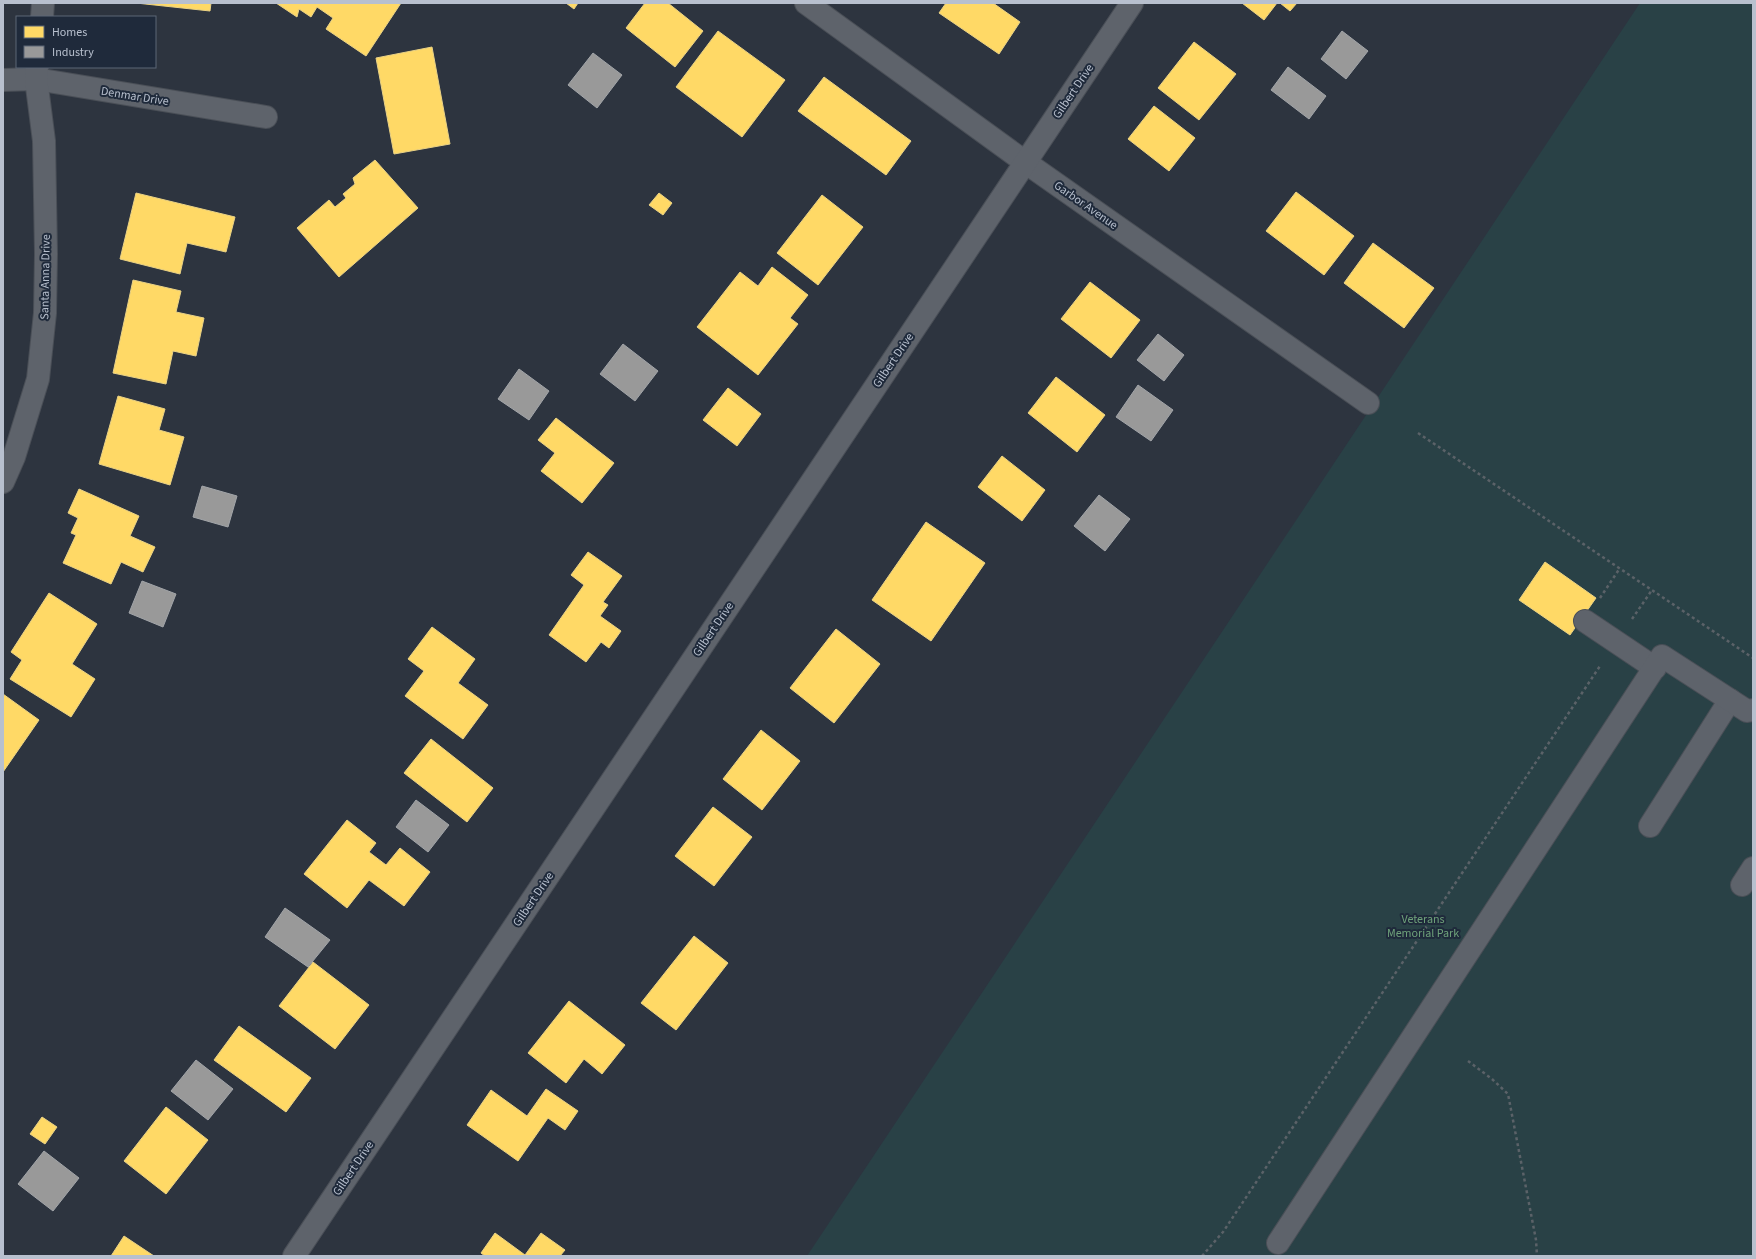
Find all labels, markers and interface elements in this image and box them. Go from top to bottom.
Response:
legend [16,16,156,68]
text: Homes [52,24,87,41]
text: Industry [52,44,94,61]
street label: Gilbert Drive [1049,61,1098,122]
street label: Denmar Drive [100,83,170,110]
street label: Garbor Avenue [1050,177,1121,234]
street label: Santa Anna Drive [36,234,55,320]
street label: Gilbert Drive [869,330,918,391]
street label: Gilbert Drive [689,599,738,660]
street label: Gilbert Drive [509,869,558,930]
park label: Veterans Memorial Park [1387,911,1459,942]
street label: Gilbert Drive [329,1138,378,1199]

